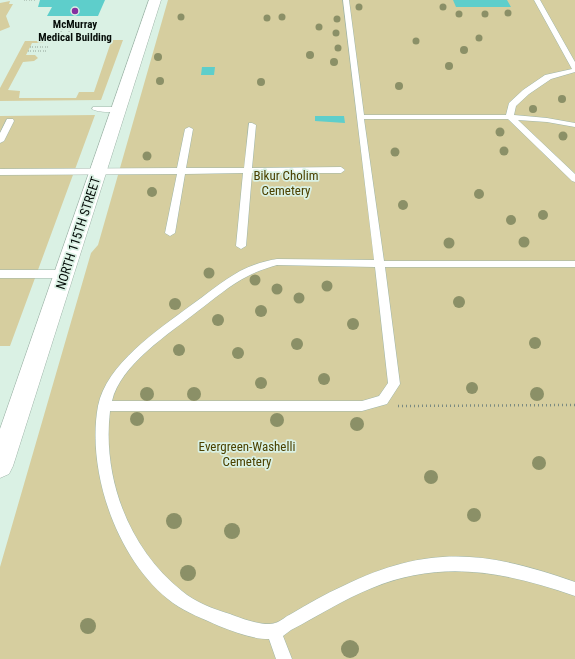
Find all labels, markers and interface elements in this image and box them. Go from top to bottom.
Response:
marker: McMurray Medical Building [70,6,80,16]
place label: McMurray Medical Building [38,18,112,44]
park label: Bikur Cholim Cemetery [253,168,319,198]
street label: NORTH 115TH STREET [53,175,103,291]
park label: Evergreen-Washelli Cemetery [199,439,295,469]

